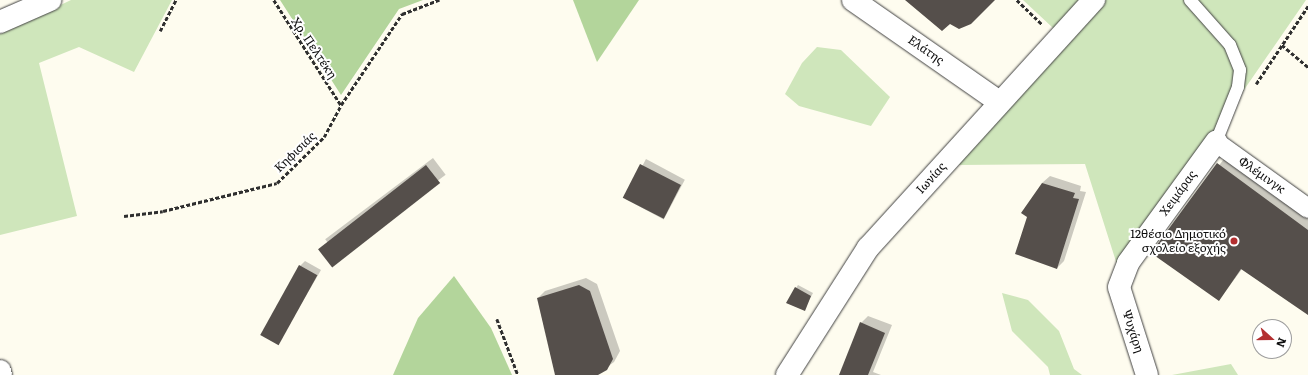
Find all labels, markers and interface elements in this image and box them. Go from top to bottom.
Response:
street label: Χρ. Πελτέκη [288,15,340,81]
street label: Ελάτης [905,32,947,68]
street label: Κηφισιάς [271,129,319,175]
street label: Φλέμινγκ [1236,154,1288,196]
street label: Ιωνίας [913,159,949,197]
street label: Χειμάρας [1157,167,1199,219]
place label: 12θέσιο Δημοτικό σχολείο εξοχής [1130,227,1226,255]
marker: 12θέσιο Δημοτικό σχολείο εξοχής [1229,236,1239,246]
street label: Ψυχάρη [1119,307,1147,355]
north arrow [1252,319,1292,359]
text: N [1273,336,1291,350]

